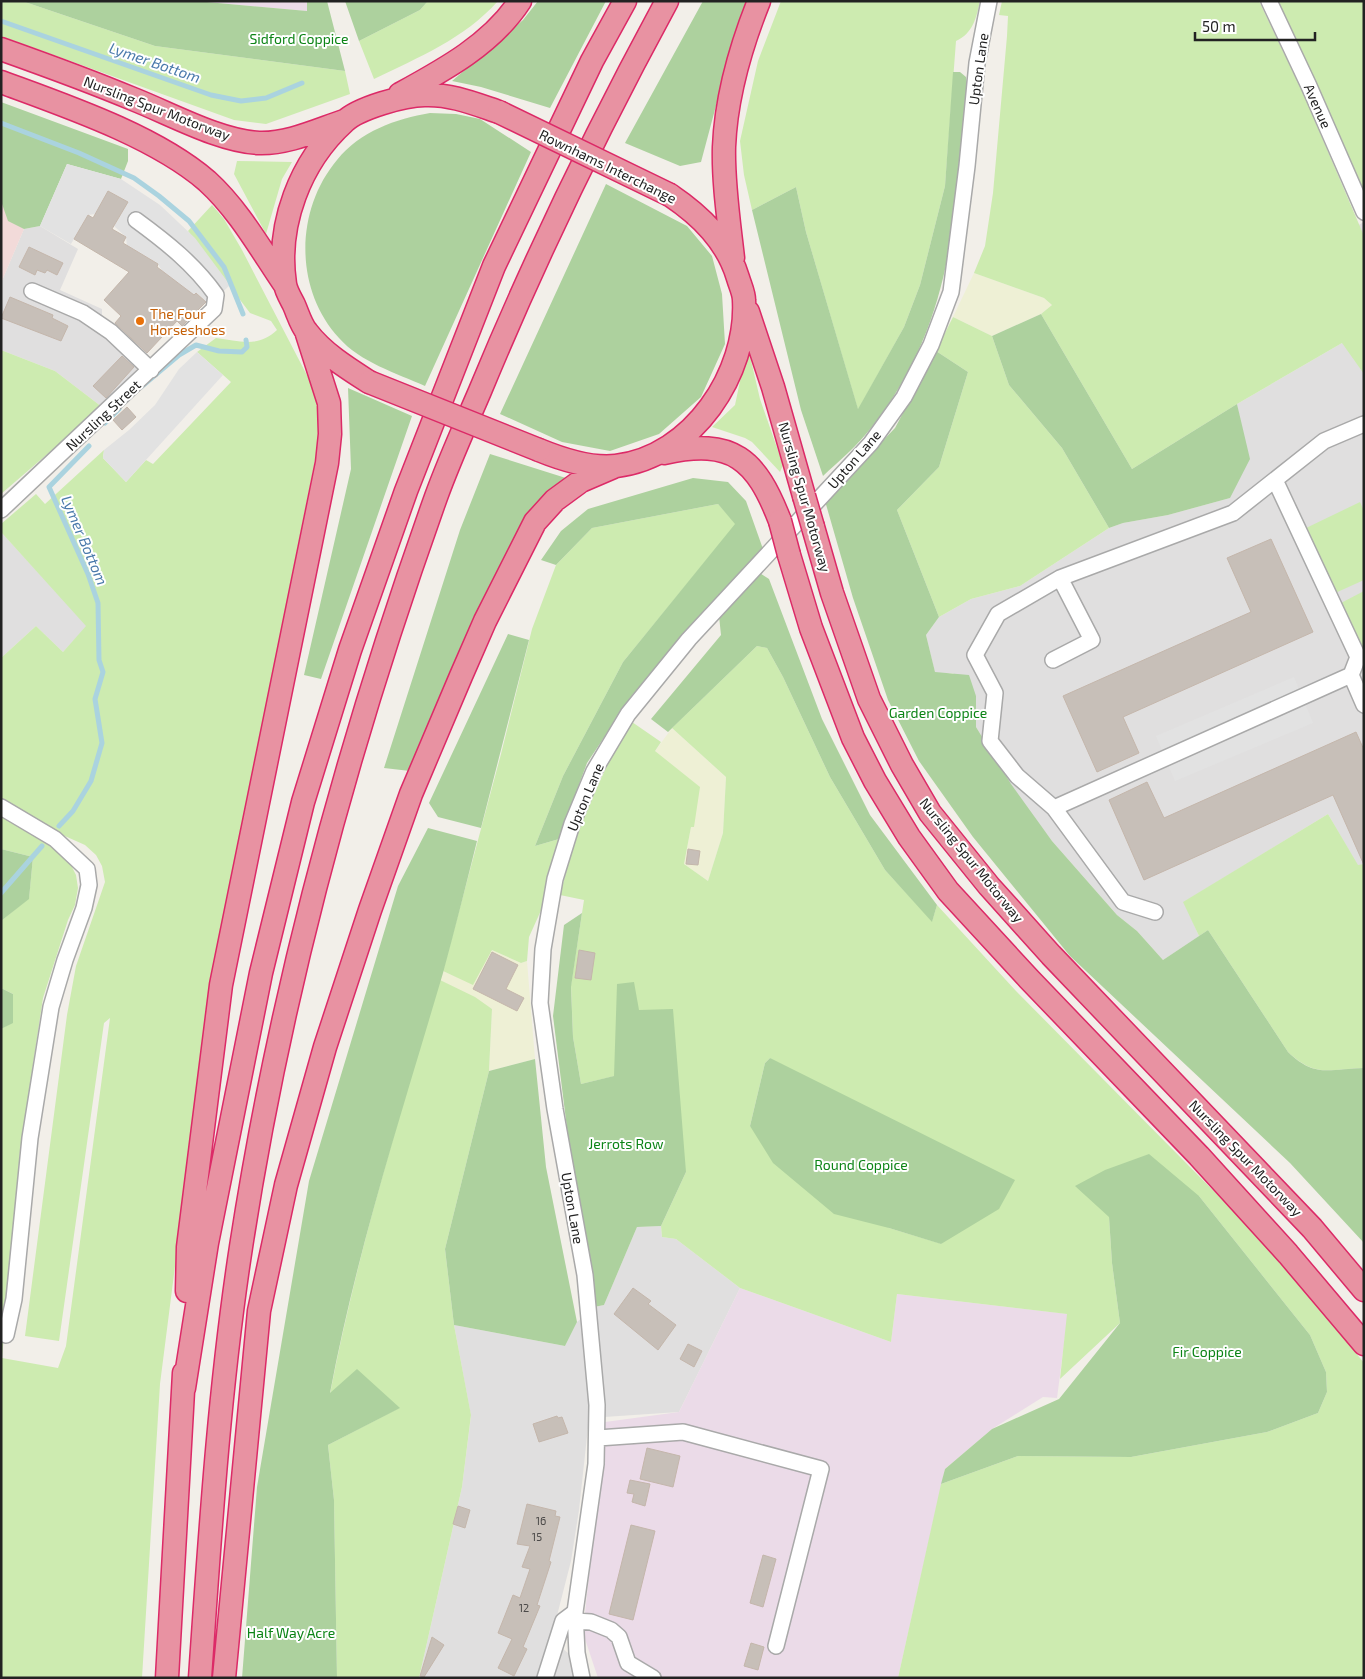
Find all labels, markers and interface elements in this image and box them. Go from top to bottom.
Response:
scale bar [1195,10,1315,42]
text: 50 m [1202,17,1236,35]
park label: Sidford Coppice [249,30,349,47]
street label: Upton Lane [965,32,991,106]
water label: Lymer Bottom [107,38,203,87]
street label: Nursling Spur Motorway [81,72,233,144]
street label: Avenue [1301,81,1335,131]
street label: Rownhams Interchange [537,125,679,207]
place label: The Four Horseshoes [150,305,225,338]
marker: The Four Horseshoes [134,315,146,327]
street label: Nursling Street [62,376,144,454]
street label: Nursling Spur Motorway [775,420,835,575]
street label: Upton Lane [824,426,884,492]
water label: Lymer Bottom [57,493,112,588]
park label: Garden Coppice [889,704,987,721]
street label: Upton Lane [563,760,607,834]
street label: Nursling Spur Motorway [917,794,1028,926]
street label: Nursling Spur Motorway [1186,1096,1306,1220]
park label: Jerrots Row [589,1135,664,1152]
park label: Round Coppice [814,1156,908,1173]
street label: Upton Lane [558,1171,588,1245]
park label: Fir Coppice [1172,1343,1242,1360]
house number: 16 [536,1514,546,1527]
house number: 15 [532,1530,542,1543]
house number: 12 [519,1601,529,1614]
park label: Half Way Acre [247,1624,335,1641]

